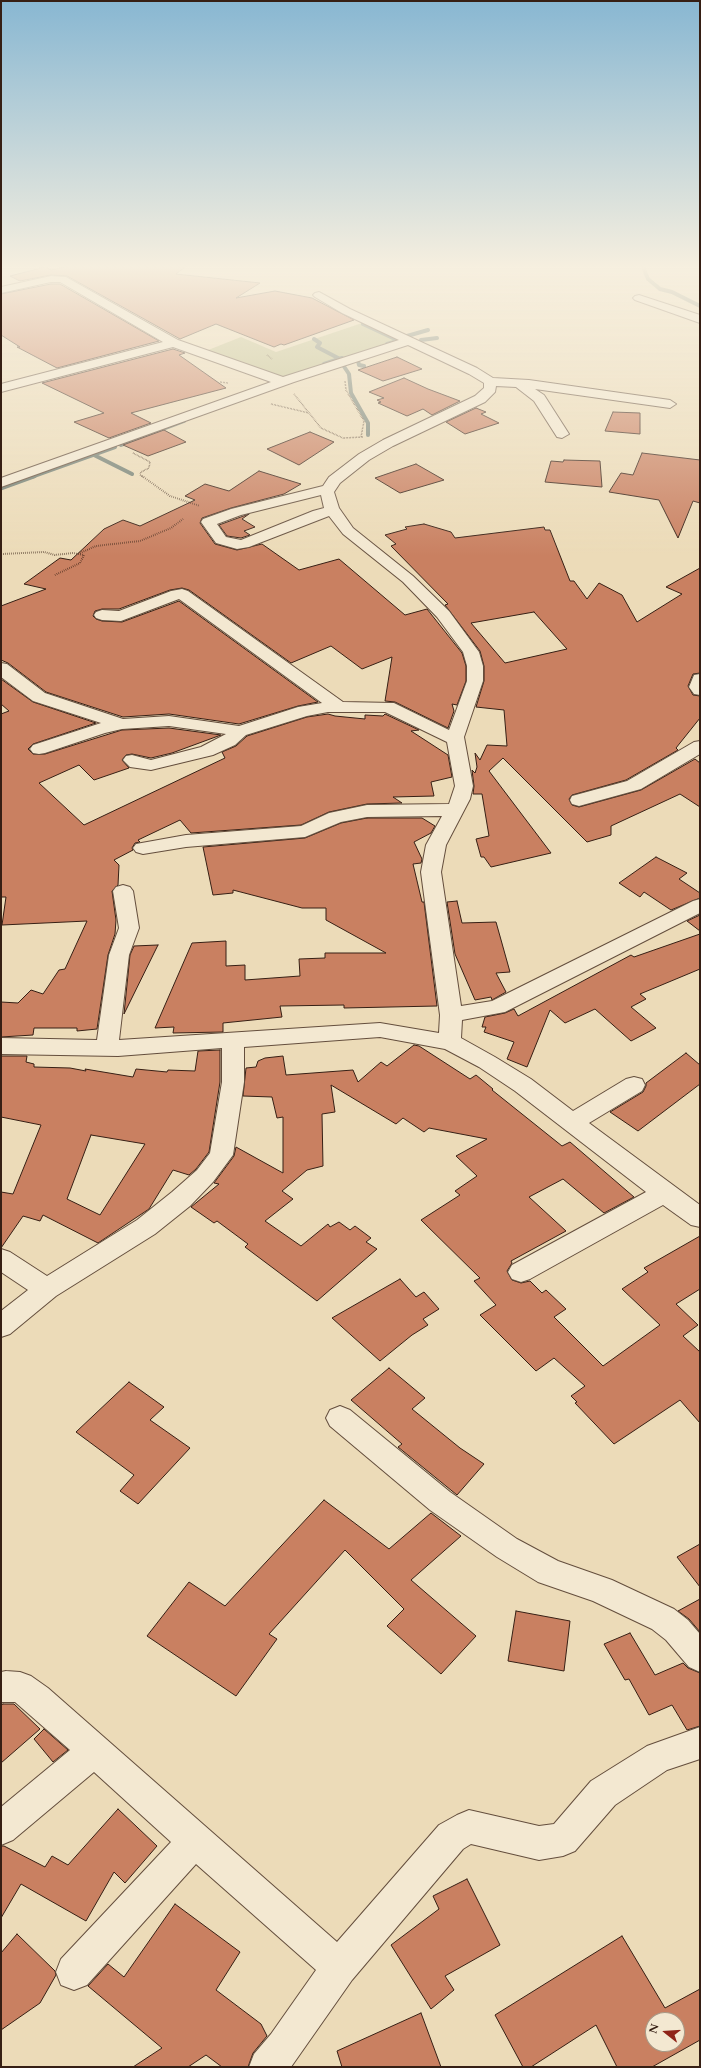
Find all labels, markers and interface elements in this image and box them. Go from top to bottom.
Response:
north arrow [645,2012,685,2052]
text: N [645,2022,663,2035]

